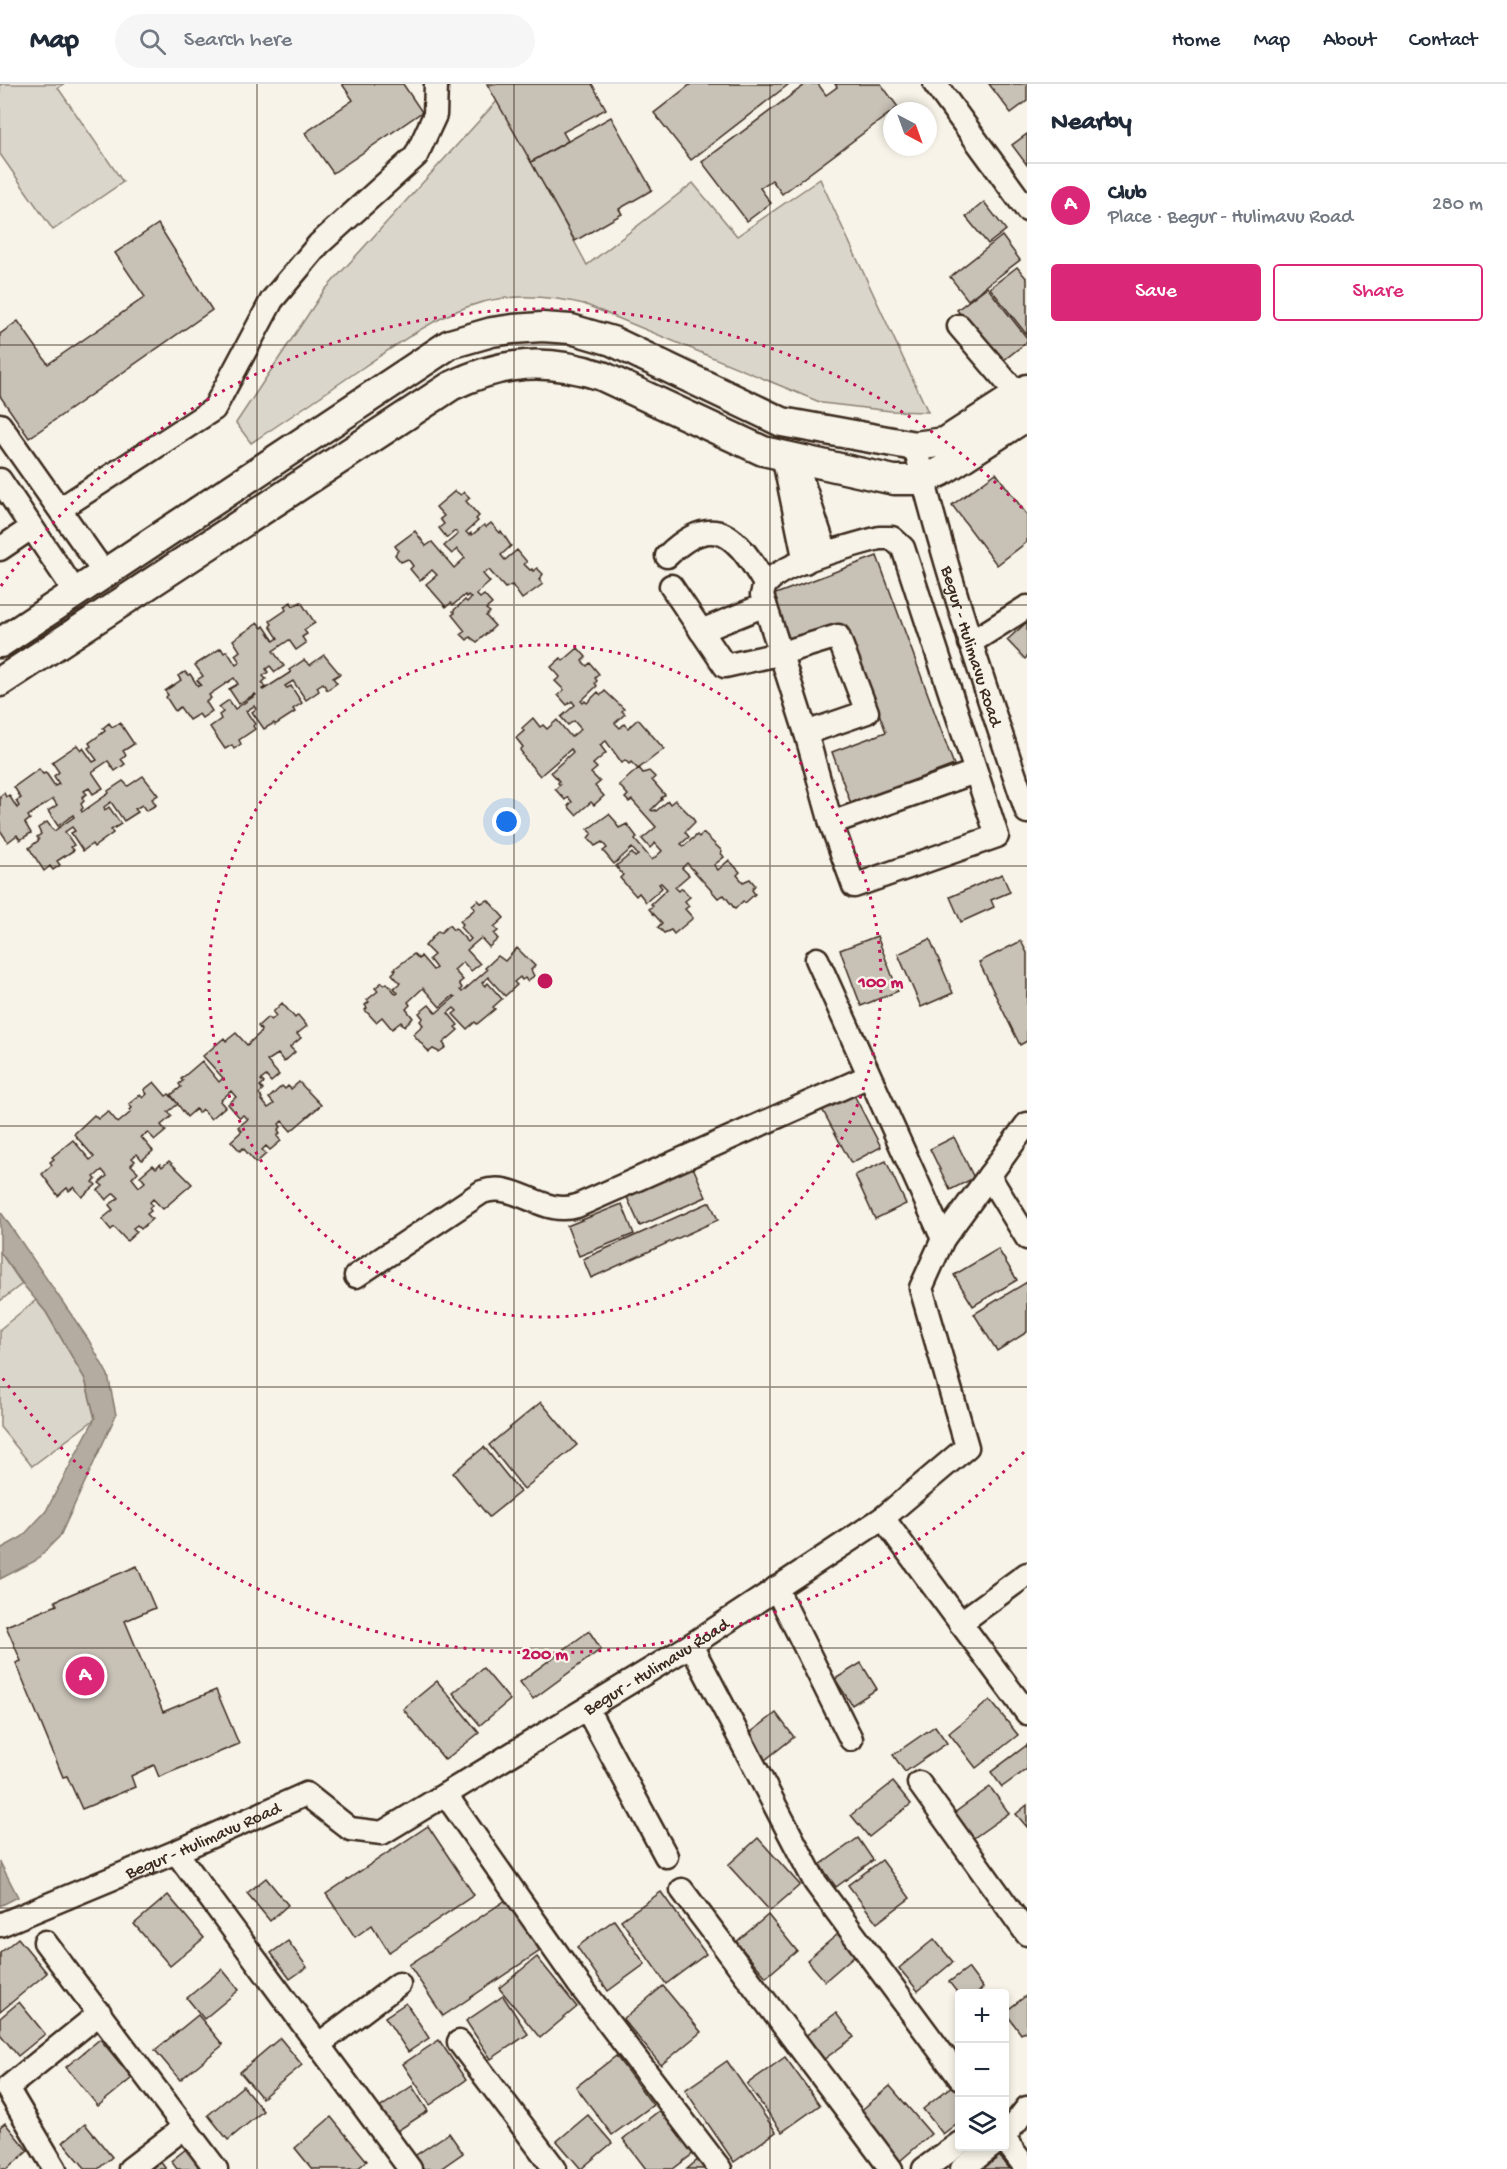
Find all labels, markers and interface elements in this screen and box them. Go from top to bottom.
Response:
search box [115,14,535,68]
text: Map [30,25,79,58]
icon: search [136,25,169,58]
text: Search here [184,28,292,54]
text: Home [1172,29,1220,54]
text: Map [1253,29,1290,54]
text: About [1323,29,1376,54]
text: Contact [1409,29,1477,54]
north arrow [883,102,937,156]
text: Nearby [1051,108,1132,139]
text: Club [1108,181,1147,207]
text: A [1065,194,1076,217]
text: 280 m [1432,194,1483,217]
text: Place · Begur - Hulimavu Road [1108,207,1353,230]
button: Save [1051,264,1261,321]
button: Share [1273,264,1483,321]
street label: Begur - Hulimavu Road [935,563,1006,731]
your location [492,807,521,836]
centre of rings [535,971,555,991]
text: 100 m [858,973,904,994]
street label: Begur - Hulimavu Road [580,1614,735,1721]
text: 200 m [522,1645,568,1666]
pin: A [66,1654,104,1698]
street label: Begur - Hulimavu Road [122,1798,286,1885]
map controls [955,1989,1009,2151]
button: + [955,1989,1009,2043]
button: − [955,2043,1009,2097]
button: layers [955,2097,1009,2151]

